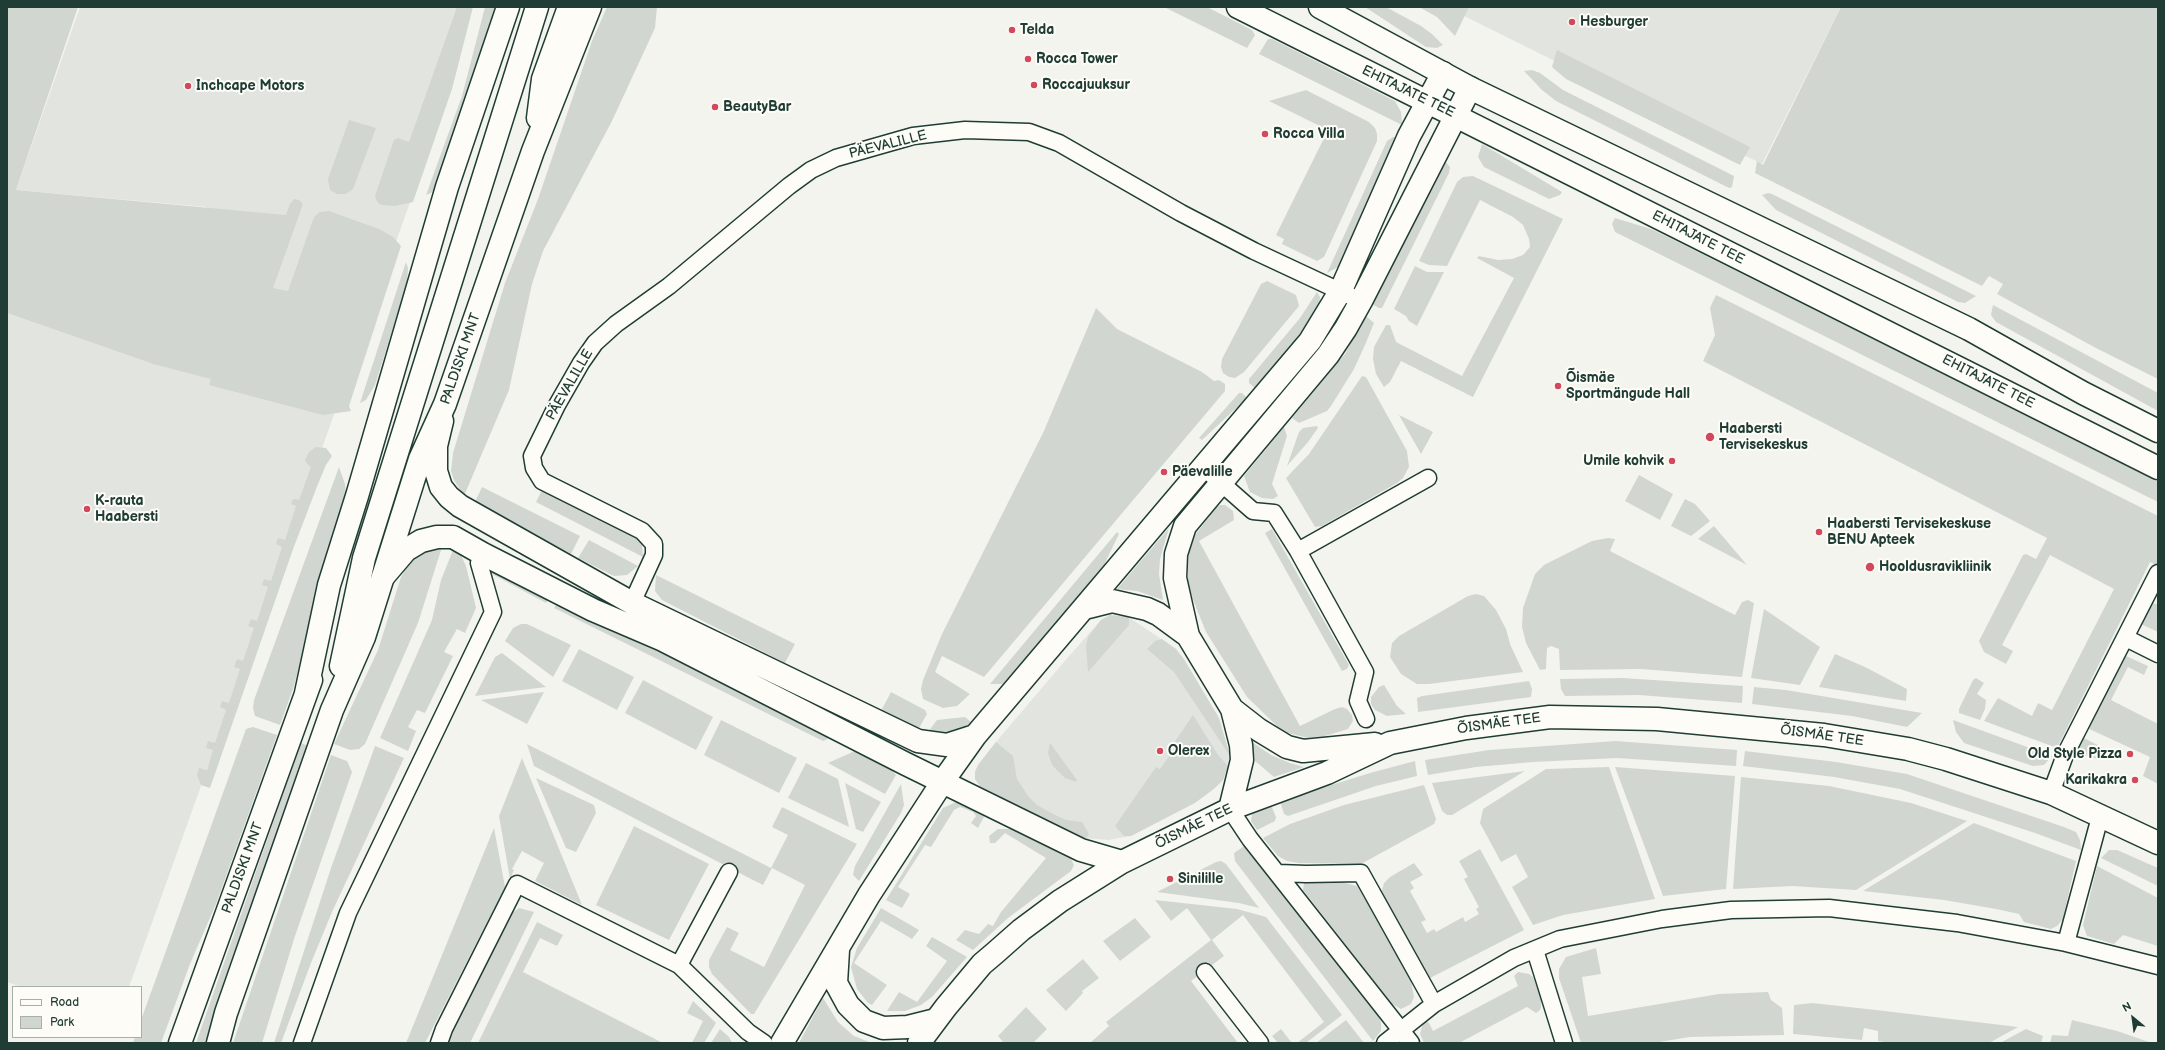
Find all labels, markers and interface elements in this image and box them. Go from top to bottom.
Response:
place label: Hesburger [1580,14,1648,30]
marker: Hesburger [1567,17,1577,27]
place label: Telda [1020,22,1054,38]
marker: Telda [1007,25,1017,35]
place label: Rocca Tower [1036,51,1118,67]
marker: Rocca Tower [1023,54,1033,64]
street label: EHITAJATE TEE [1359,62,1457,122]
place label: Roccajuuksur [1042,77,1130,93]
place label: Inchcape Motors [196,78,304,94]
marker: Roccajuuksur [1029,80,1039,90]
marker: Inchcape Motors [183,81,193,91]
place label: BeautyBar [723,99,791,115]
marker: BeautyBar [710,102,720,112]
place label: Rocca Villa [1273,126,1345,142]
street label: PÄEVALILLE [847,127,929,163]
marker: Rocca Villa [1260,129,1270,139]
street label: EHITAJATE TEE [1649,207,1747,269]
street label: PALDISKI MNT [437,311,485,407]
street label: PÄEVALILLE [543,346,597,424]
street label: EHITAJATE TEE [1939,351,2037,413]
place label: Õismäe Sportmängude Hall [1566,370,1690,402]
marker: Õismäe Sportmängude Hall [1553,381,1563,391]
place label: Haabersti Tervisekeskus [1719,421,1808,454]
marker: Haabersti Tervisekeskus [1704,431,1716,443]
place label: Umile kohvik [1583,453,1664,469]
marker: Umile kohvik [1667,456,1677,466]
place label: Päevalille [1172,464,1233,480]
marker: Päevalille [1159,467,1169,477]
place label: K-rauta Haabersti [95,493,158,526]
marker: K-rauta Haabersti [82,504,92,514]
place label: Haabersti Tervisekeskuse BENU Apteek [1827,516,1991,548]
marker: Haabersti Tervisekeskuse BENU Apteek [1814,527,1824,537]
place label: Hooldusravikliinik [1879,559,1991,575]
marker: Hooldusravikliinik [1864,561,1876,573]
street label: ÕISMÄE TEE [1456,710,1542,738]
street label: ÕISMÄE TEE [1779,722,1865,750]
place label: Olerex [1168,743,1209,759]
marker: Olerex [1155,746,1165,756]
place label: Old Style Pizza [2028,746,2122,762]
marker: Old Style Pizza [2125,749,2135,759]
place label: Karikakra [2065,772,2127,788]
marker: Karikakra [2130,775,2140,785]
street label: ÕISMÄE TEE [1152,801,1236,853]
street label: PALDISKI MNT [219,820,267,916]
place label: Sinilille [1178,871,1223,887]
marker: Sinilille [1165,874,1175,884]
legend [12,986,142,1038]
text: Road [50,995,79,1010]
north arrow [2113,998,2153,1038]
text: N [2120,999,2134,1015]
text: Park [50,1015,74,1030]

